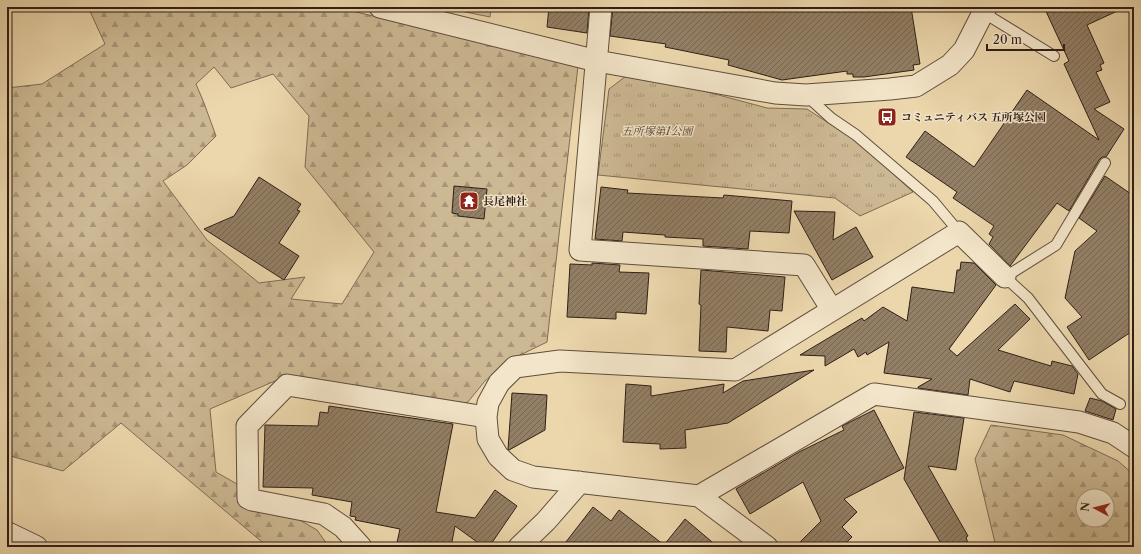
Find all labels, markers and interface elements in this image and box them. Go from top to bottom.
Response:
scale bar [987,26,1064,52]
text: 20 m [993,32,1022,47]
bus stop icon: コミュニティバス 五所塚公園 [876,106,898,128]
place label: コミュニティバス 五所塚公園 [901,110,1046,124]
park label: 五所塚第1公園 [622,124,694,138]
temple icon: 長尾神社 [458,190,480,212]
place label: 長尾神社 [483,194,527,208]
north arrow [1075,488,1115,528]
text: N [1078,501,1093,512]

